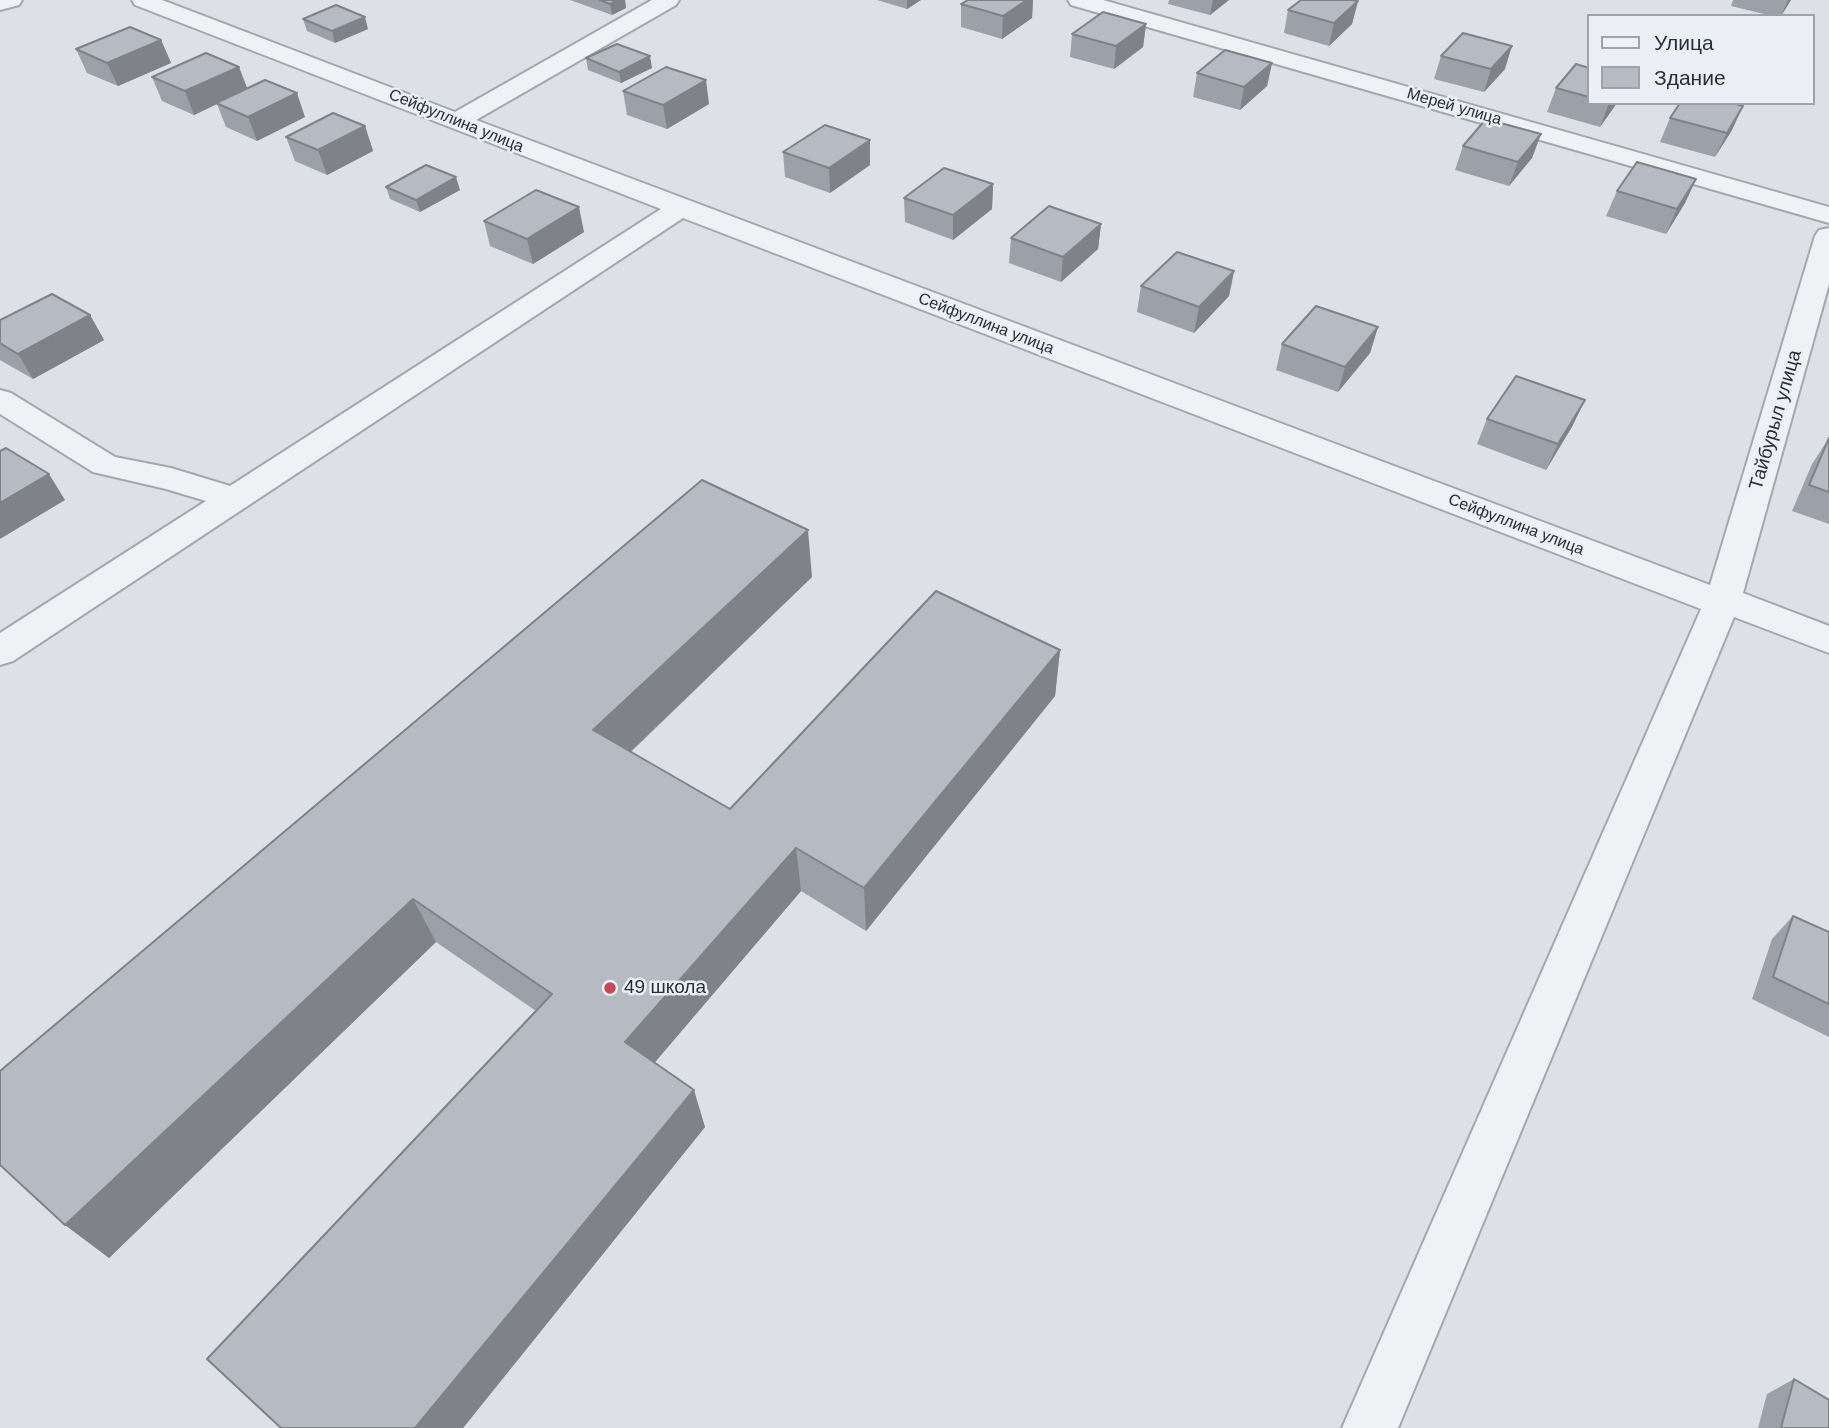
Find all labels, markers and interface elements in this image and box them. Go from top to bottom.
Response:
legend [1588,14,1815,105]
text: Улица [1654,31,1714,54]
text: Здание [1654,66,1726,89]
street label: Мерей улица [1404,84,1504,130]
street label: Сейфуллина улица [386,85,526,157]
street label: Сейфуллина улица [915,289,1057,359]
street label: Тайбурыл улица [1745,347,1807,493]
street label: Сейфуллина улица [1445,490,1587,560]
place label: 49 школа [624,977,706,999]
marker: 49 школа [602,980,618,996]

